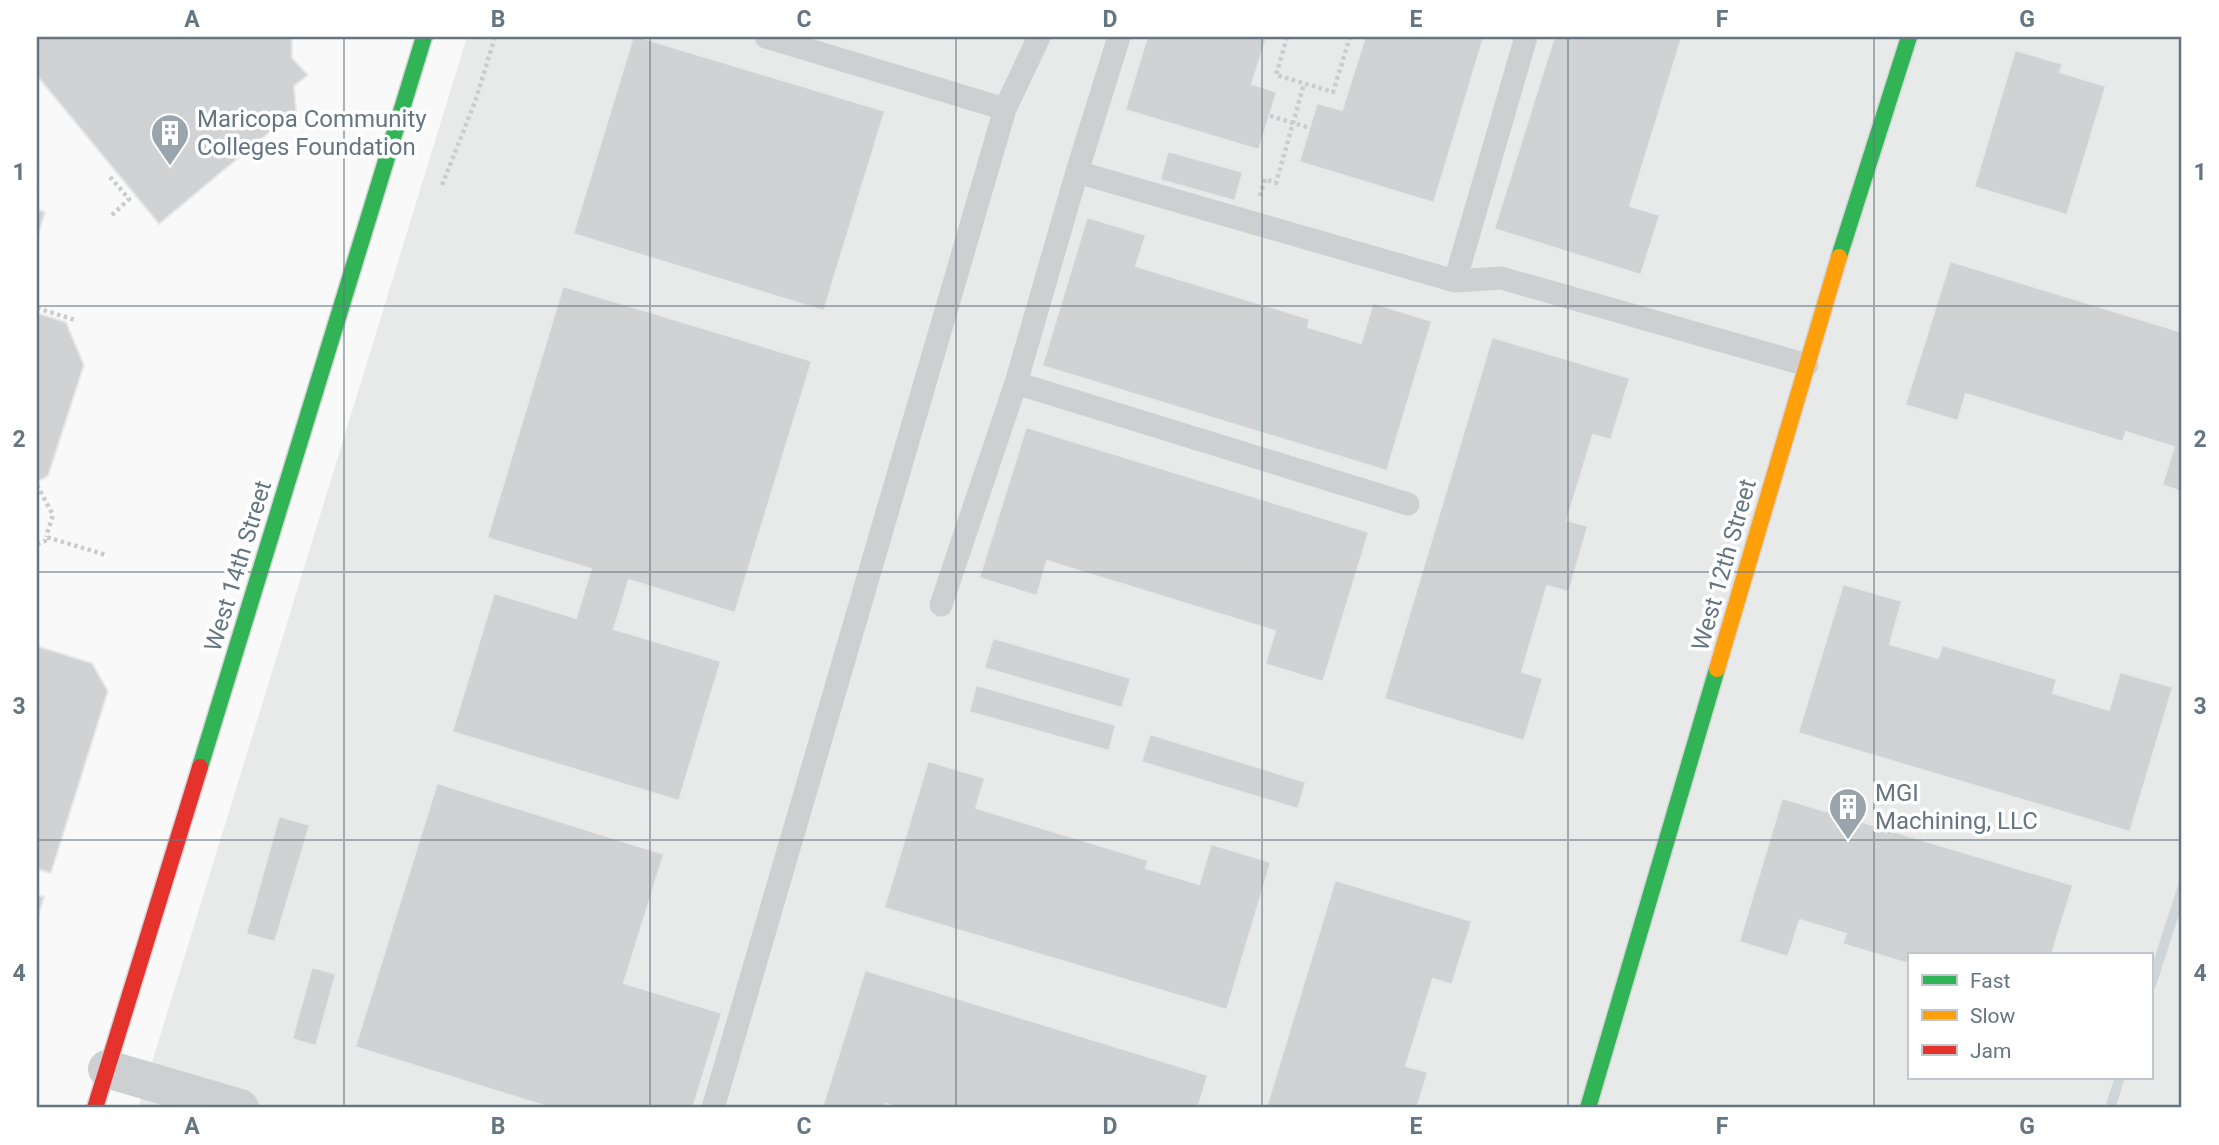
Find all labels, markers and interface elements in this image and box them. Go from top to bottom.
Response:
text: A [184,6,200,33]
text: B [491,6,505,33]
text: C [796,6,812,33]
text: D [1103,6,1117,33]
text: E [1410,6,1423,33]
text: F [1716,6,1729,33]
text: G [2019,6,2035,33]
place label: Maricopa Community Colleges Foundation [197,105,427,161]
building icon: Maricopa Community Colleges Foundation [149,112,191,167]
text: 1 [12,159,26,186]
text: 1 [2193,159,2207,186]
text: 2 [12,426,26,453]
text: 2 [2193,426,2207,453]
street label: West 12th Street [1686,476,1762,654]
street label: West 14th Street [199,477,277,655]
text: 3 [12,693,26,720]
text: 3 [2193,693,2207,720]
place label: MGI Machining, LLC [1875,779,2038,835]
building icon: MGI Machining, LLC [1827,786,1869,841]
legend [1908,953,2152,1078]
text: 4 [12,960,26,987]
text: 4 [2193,960,2207,987]
text: Fast [1970,969,2011,993]
text: Slow [1970,1004,2016,1028]
text: Jam [1970,1039,2011,1063]
text: A [184,1113,200,1140]
text: B [491,1113,505,1140]
text: C [796,1113,812,1140]
text: D [1103,1113,1117,1140]
text: E [1410,1113,1423,1140]
text: F [1716,1113,1729,1140]
text: G [2019,1113,2035,1140]

